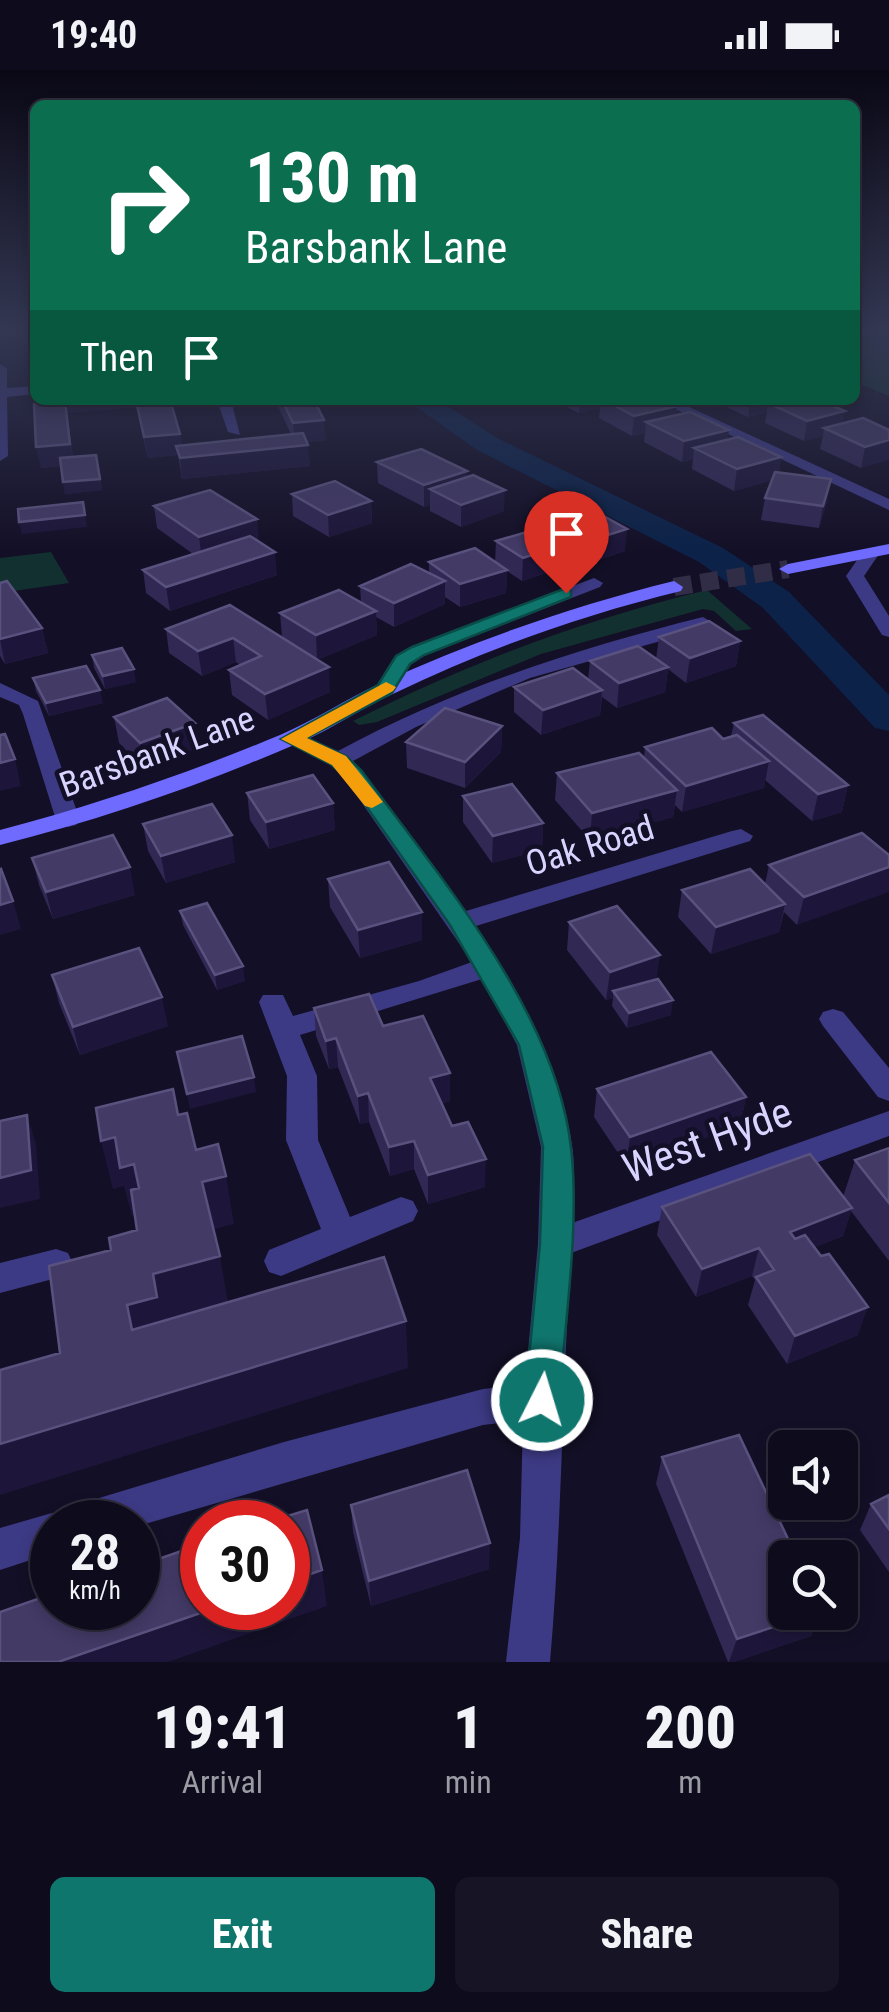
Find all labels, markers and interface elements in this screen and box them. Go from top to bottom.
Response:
text: 19:40 [50,13,137,57]
text: 130 m [245,137,419,219]
icon: right [80,140,210,270]
text: Barsbank Lane [245,221,507,274]
icon: arrive [174,330,229,385]
text: Then [80,336,154,380]
pin [524,491,609,594]
icon: arrive [539,506,594,561]
street label: Barsbank Lane [54,698,260,806]
street label: Oak Road [521,807,659,885]
street label: West Hyde [616,1087,798,1193]
position arrow [490,1348,594,1452]
map controls [768,1430,858,1630]
button: sound [768,1430,858,1520]
speed limit sign: 30 [180,1500,310,1630]
text: 28 [70,1524,120,1582]
button: search [768,1540,858,1630]
text: km/h [69,1576,121,1605]
text: 19:41 [153,1692,292,1763]
text: 1 [453,1692,483,1763]
text: 200 [645,1692,736,1763]
text: Arrival [182,1763,263,1801]
text: min [445,1763,492,1801]
text: m [678,1763,702,1801]
button: Exit [50,1877,435,1992]
button: Share [455,1877,839,1992]

